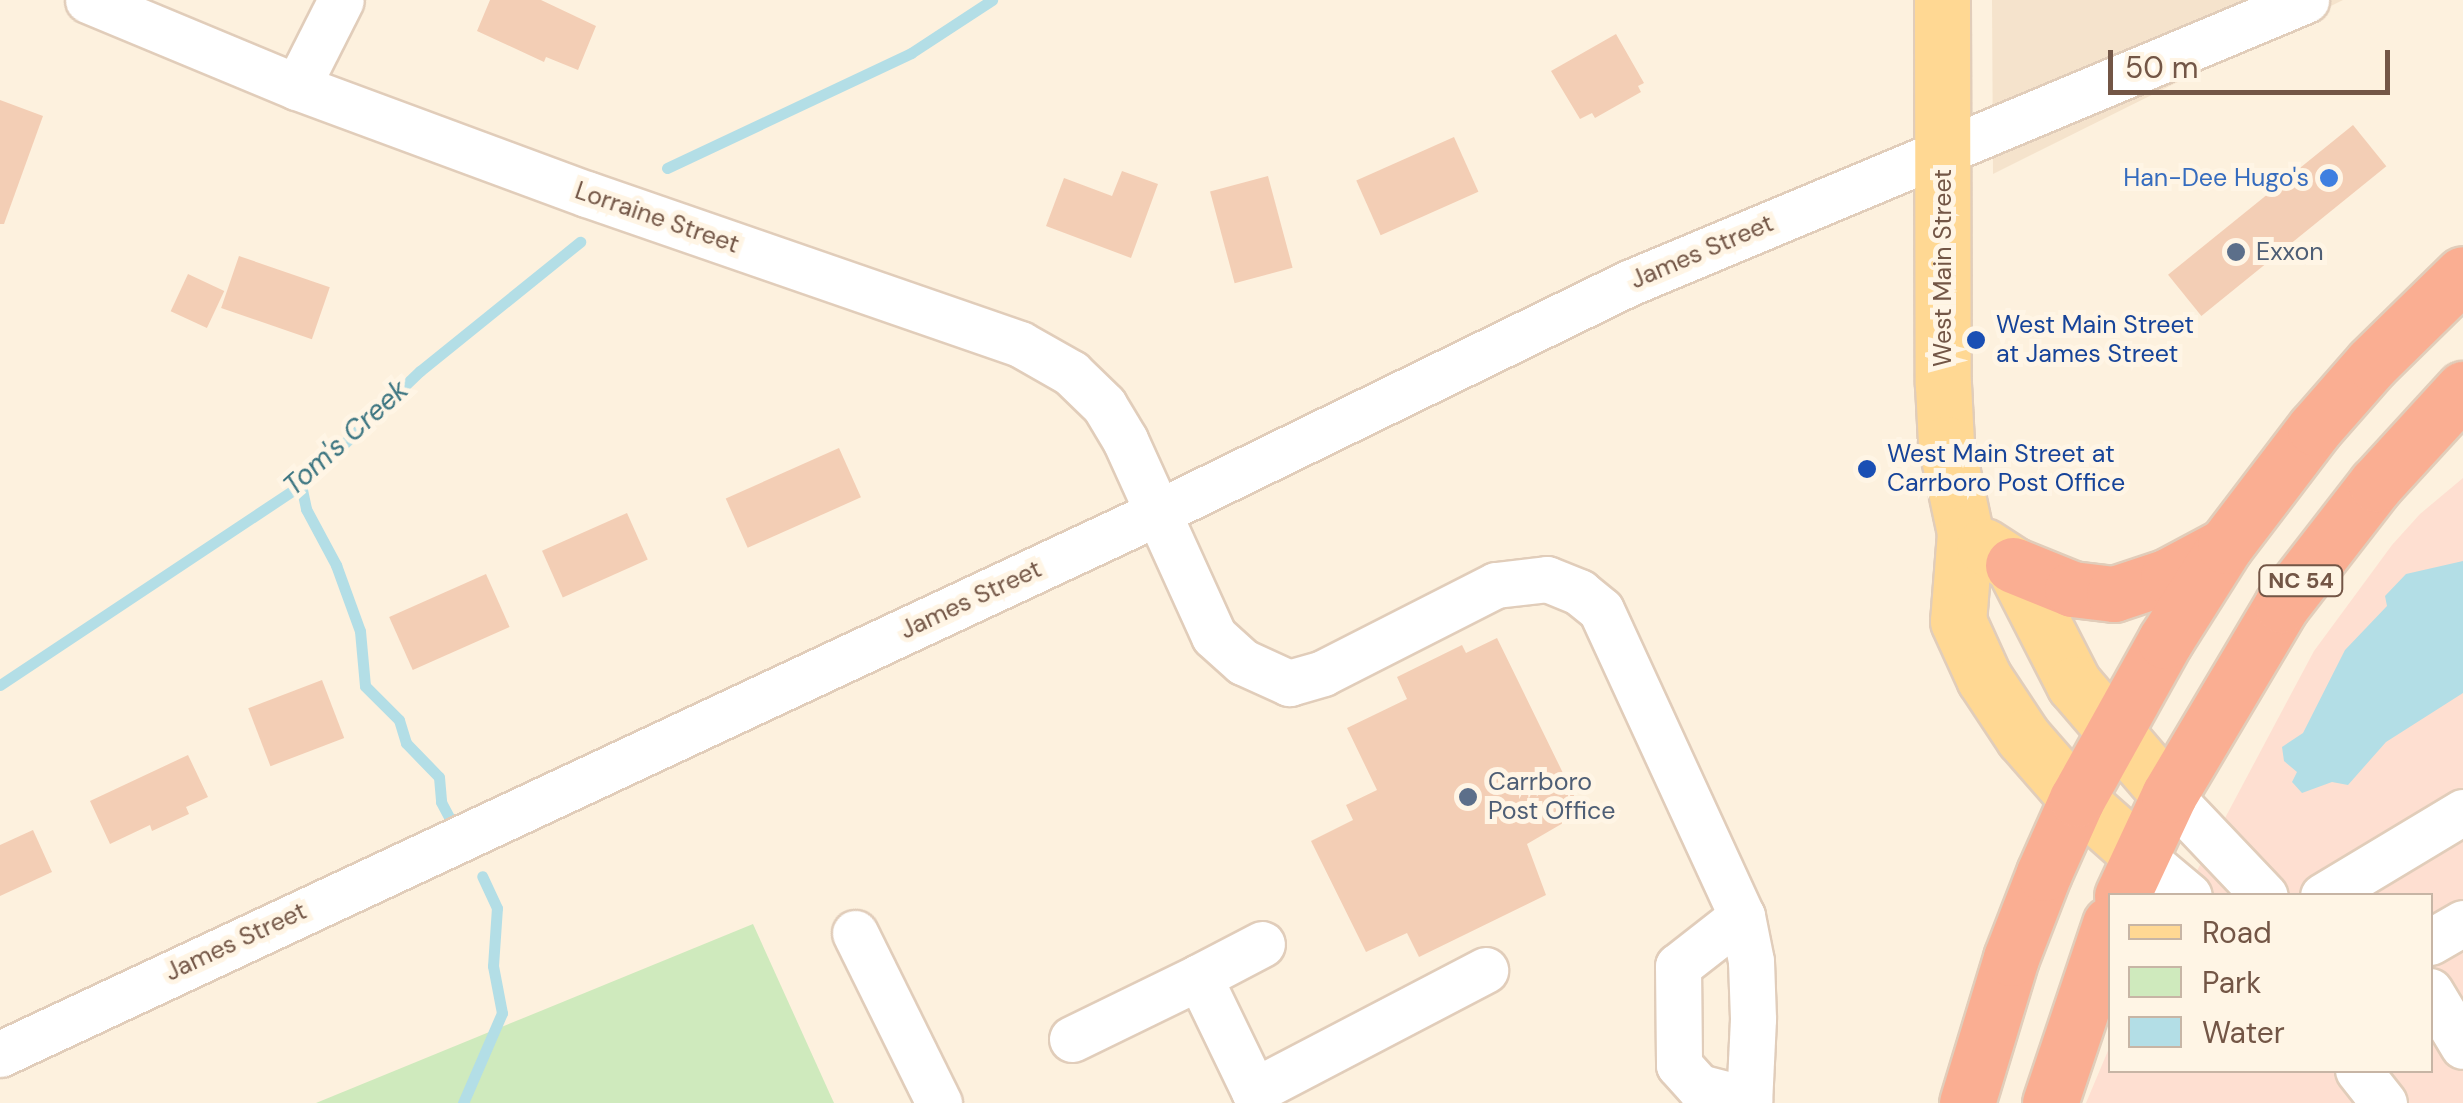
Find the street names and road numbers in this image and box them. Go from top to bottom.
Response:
street label: West Main Street [1928,169,1958,367]
street label: Lorraine Street [571,176,743,260]
street label: James Street [1626,208,1778,296]
street label: James Street [895,554,1047,646]
road number: NC 54 [2256,564,2346,598]
street label: James Street [160,896,312,988]

